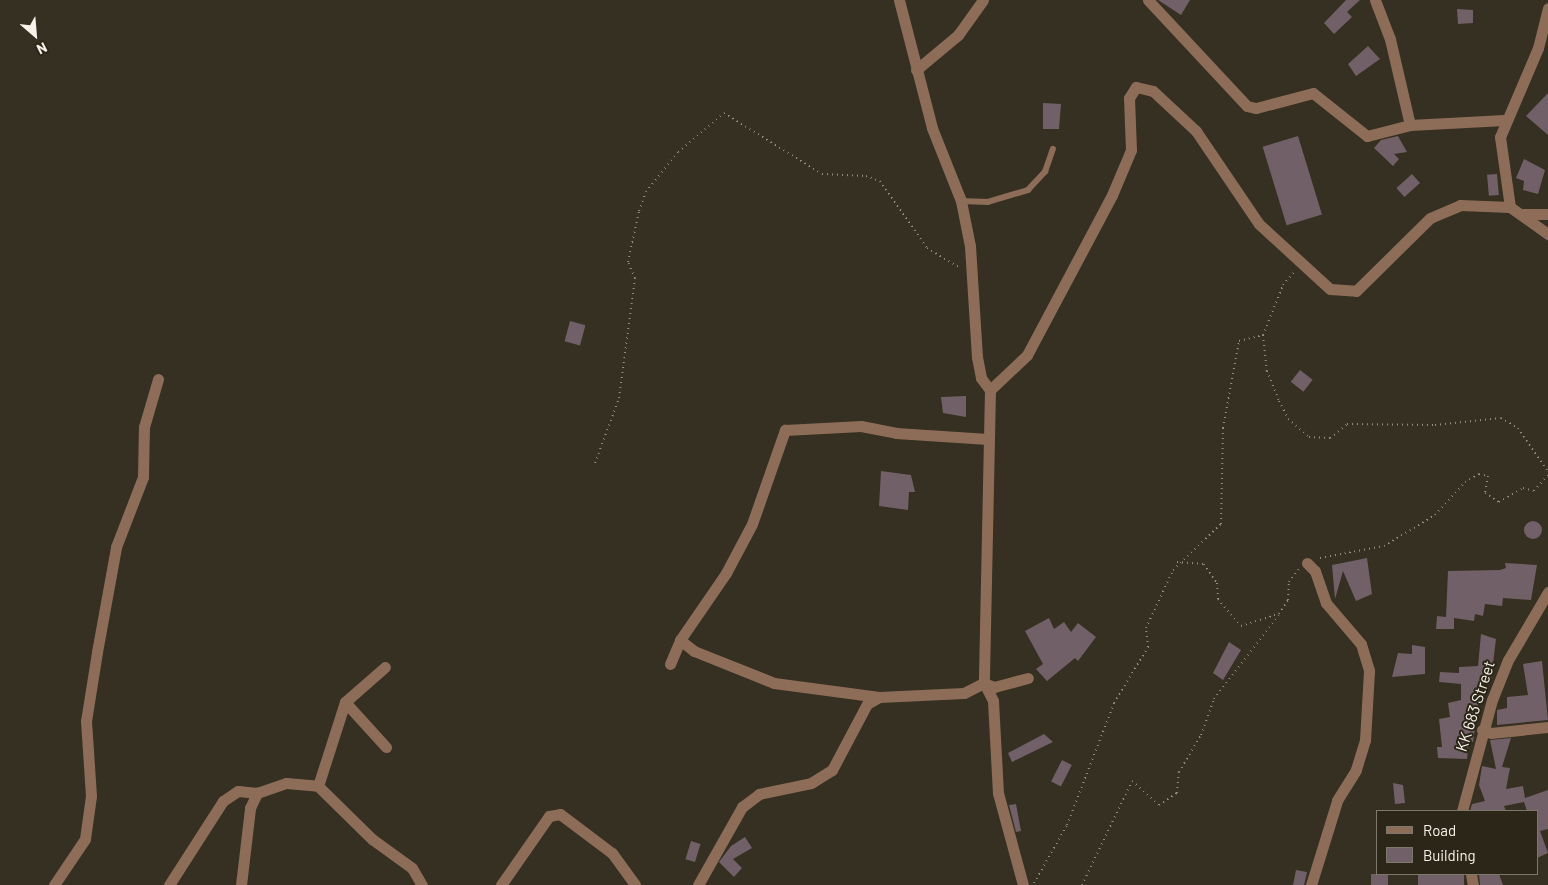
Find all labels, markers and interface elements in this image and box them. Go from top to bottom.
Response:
north arrow [10,10,60,60]
text: N [34,39,50,58]
street label: KK 683 Street [1451,658,1499,754]
legend [1376,810,1538,875]
text: Road [1423,821,1456,839]
text: Building [1423,846,1476,864]

